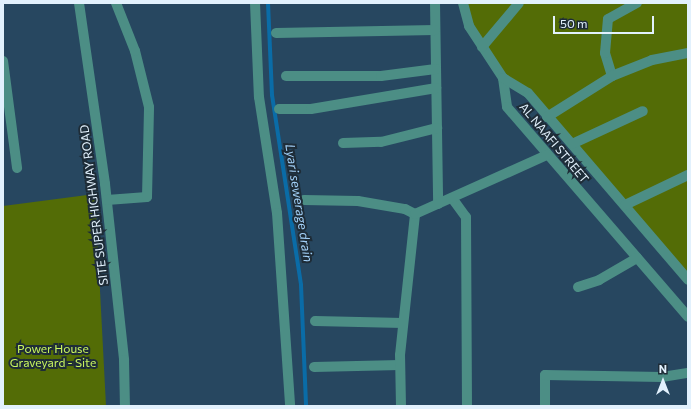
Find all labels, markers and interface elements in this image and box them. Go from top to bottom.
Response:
scale bar [555,8,656,34]
text: 50 m [560,16,588,30]
street label: AL NAAFI STREET [516,100,592,186]
street label: SITE SUPER HIGHWAY ROAD [77,124,111,286]
water label: Lyari sewerage drain [282,143,316,263]
park label: Power House Graveyard - Site [10,342,96,370]
north arrow [643,361,683,401]
text: N [659,362,667,375]

